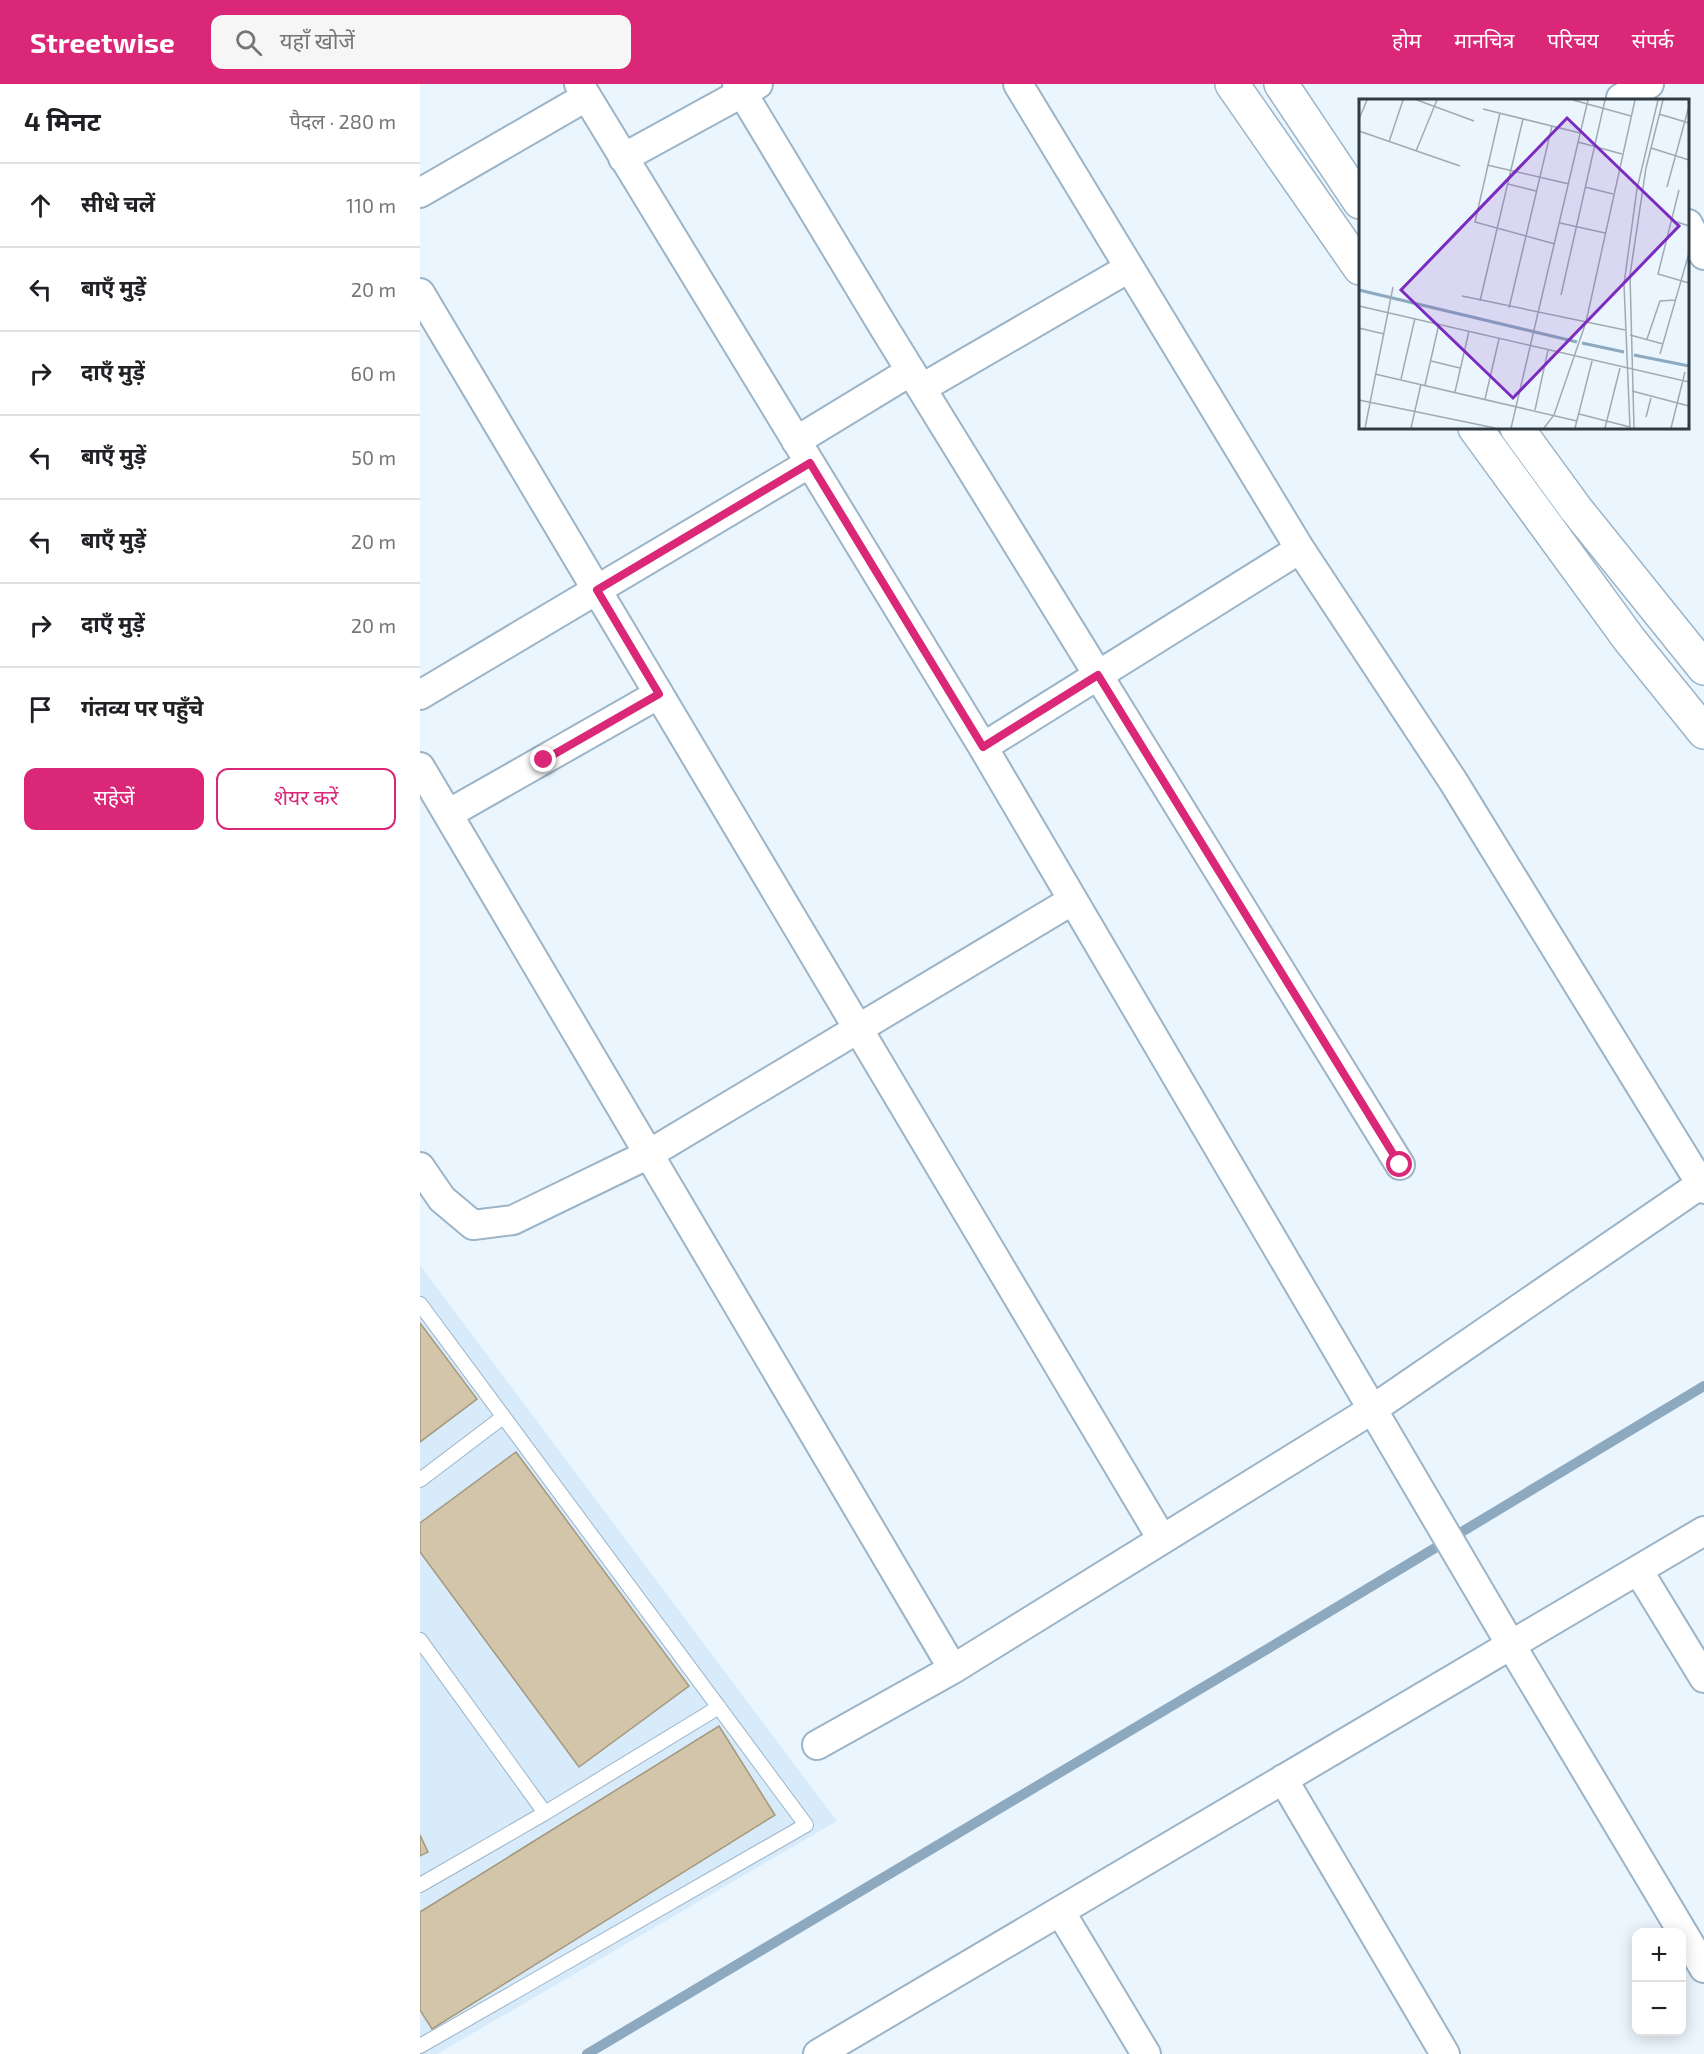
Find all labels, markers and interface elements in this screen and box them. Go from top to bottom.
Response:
search box [211,15,631,69]
text: Streetwise [30,25,175,59]
icon: search [232,26,265,59]
text: यहाँ खोजें [280,27,355,53]
text: होम [1392,27,1421,52]
text: मानचित्र [1454,27,1514,52]
text: परिचय [1547,27,1599,52]
text: संपर्क [1632,27,1674,52]
inset map [1359,99,1689,429]
text: 4 मिनट [24,105,101,136]
text: पैदल · 280 m [289,109,396,133]
icon: ahead [24,189,57,222]
text: सीधे चलें [81,190,155,216]
text: 110 m [346,193,396,217]
icon: left [24,273,57,306]
text: बाएँ मुड़ें [81,274,146,300]
text: 20 m [351,277,396,301]
icon: right [24,357,57,390]
text: दाएँ मुड़ें [81,358,145,384]
text: 60 m [351,361,396,385]
icon: left [24,441,57,474]
text: बाएँ मुड़ें [81,442,146,468]
text: 50 m [351,445,396,469]
icon: left [24,525,57,558]
text: बाएँ मुड़ें [81,526,146,552]
text: 20 m [351,529,396,553]
icon: right [24,609,57,642]
text: दाएँ मुड़ें [81,610,145,636]
text: 20 m [351,613,396,637]
icon: arrive [24,693,57,726]
text: गंतव्य पर पहुँचे [81,694,204,720]
route end [530,746,556,772]
button: सहेजें [24,768,204,830]
button: शेयर करें [216,768,396,830]
route start [1386,1151,1412,1177]
map controls [1632,1928,1686,2036]
button: + [1632,1928,1686,1982]
button: − [1632,1982,1686,2036]

